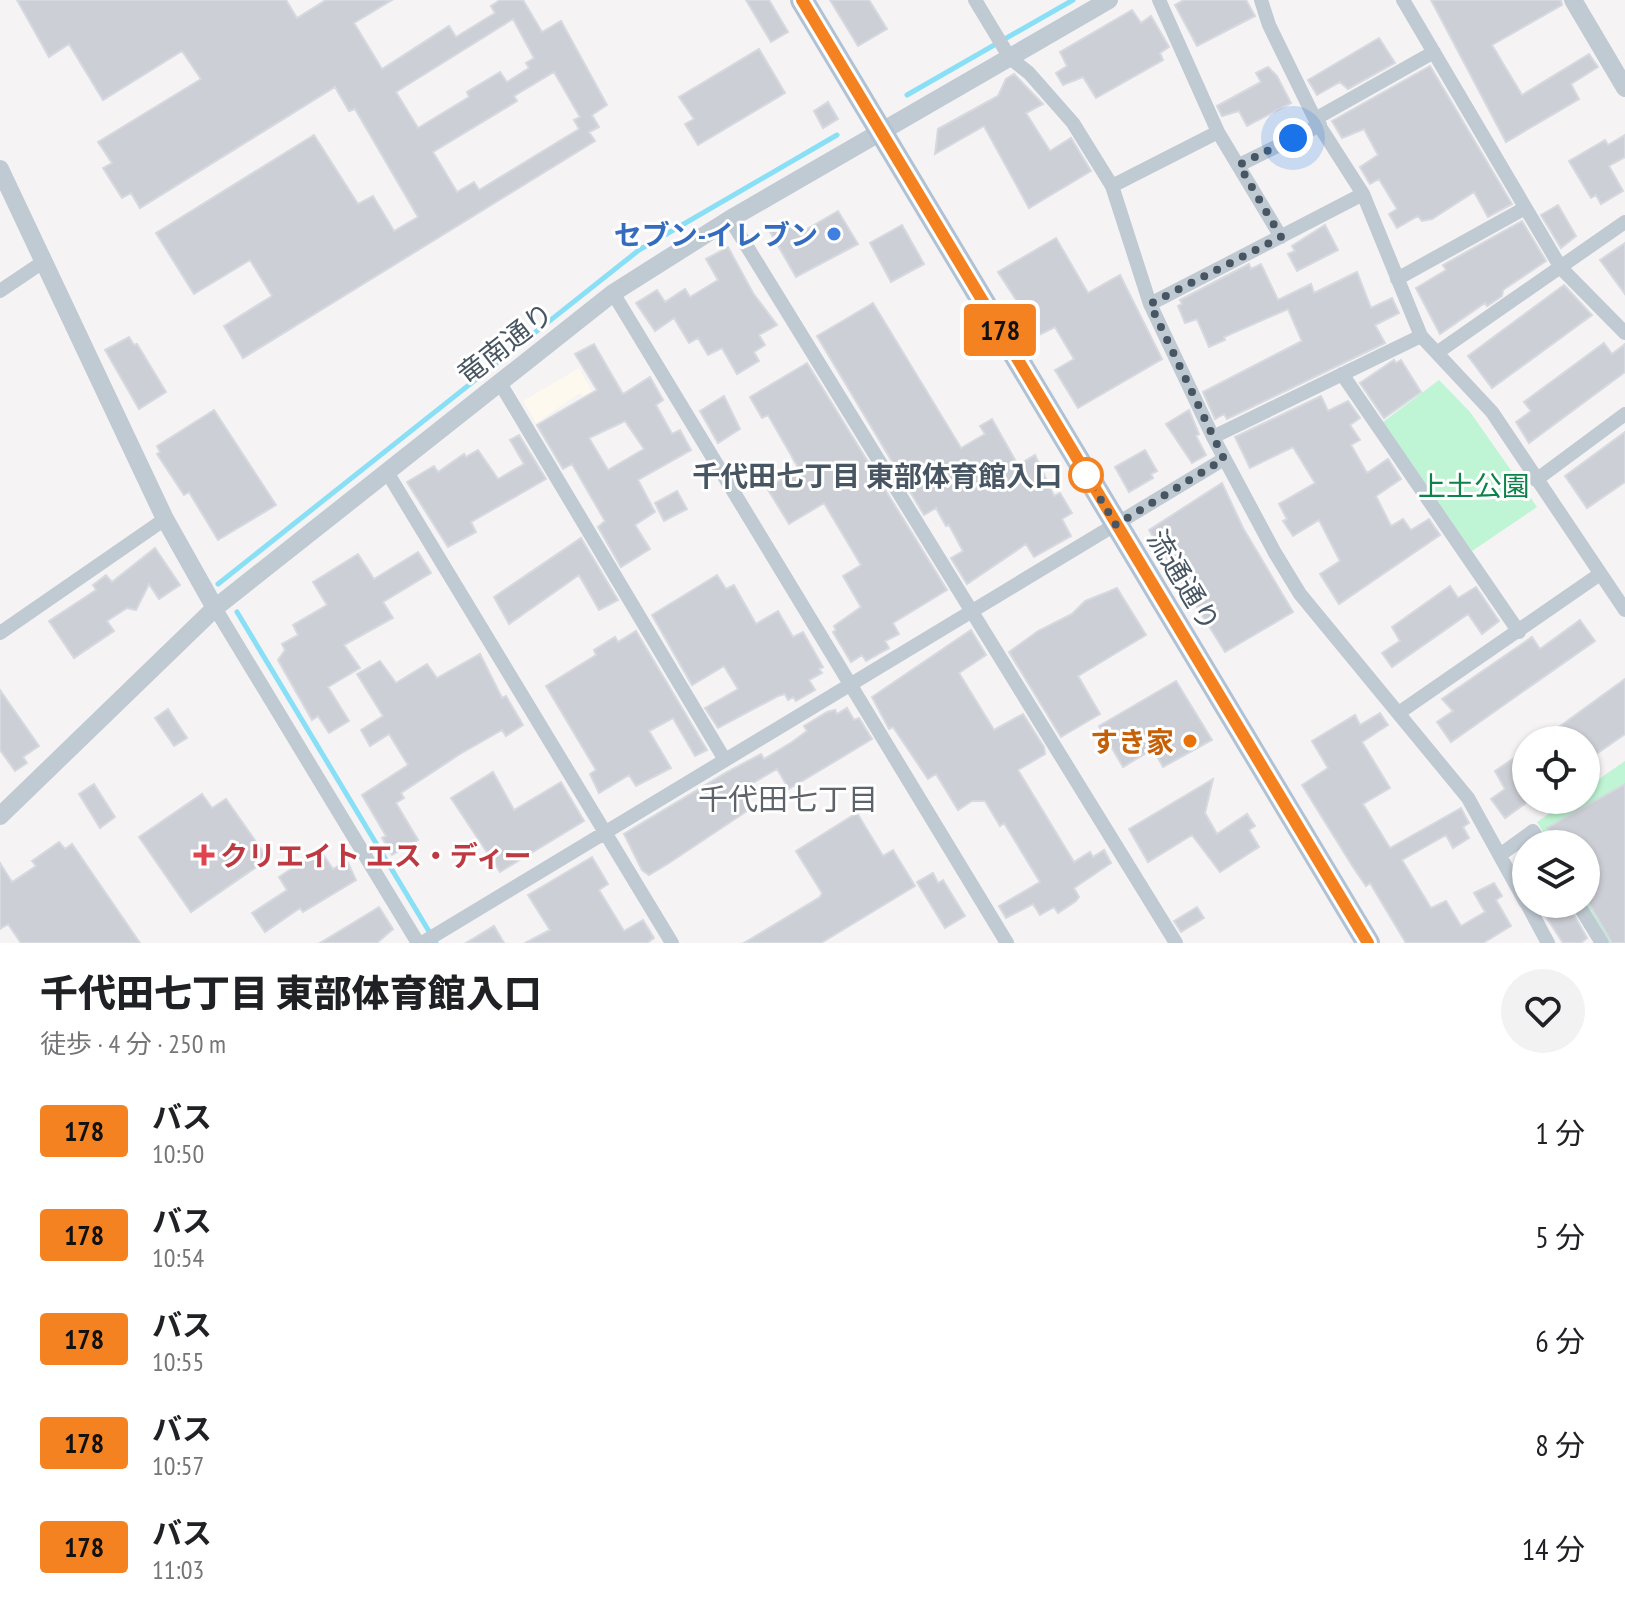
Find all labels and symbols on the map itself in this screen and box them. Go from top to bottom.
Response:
your location [1273,118,1313,158]
place label: セブン-イレブン [614,216,818,253]
marker: セブン-イレブン [825,225,843,243]
street label: 竜南通り [449,294,561,392]
line badge: 178 [954,304,1046,356]
place label: 千代田七丁目 東部体育館入口 [692,457,1062,494]
marker: 千代田七丁目 東部体育館入口 [1069,458,1103,492]
park label: 上土公園 [1418,467,1530,504]
street label: 流通通り [1139,522,1229,638]
place label: すき家 [1090,723,1174,760]
marker: すき家 [1181,732,1199,750]
district label: 千代田七丁目 [698,779,878,818]
place label: クリエイト エス・ディー [220,837,532,874]
marker: クリエイト エス・ディー [195,846,213,864]

